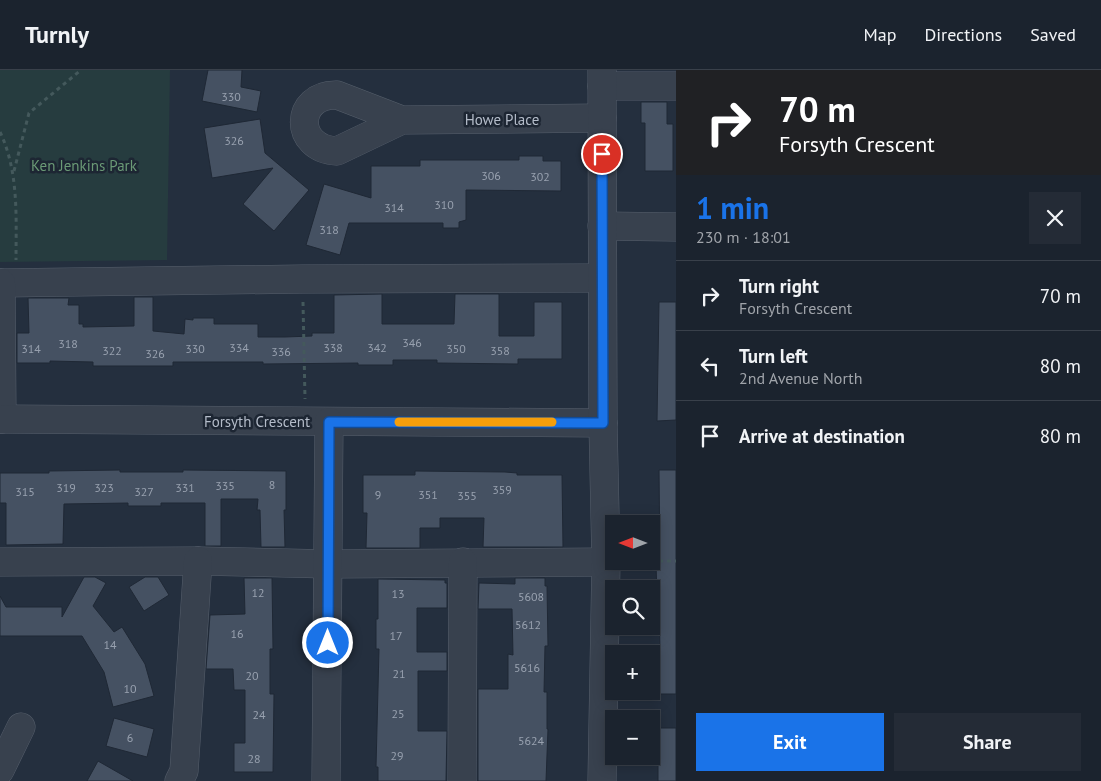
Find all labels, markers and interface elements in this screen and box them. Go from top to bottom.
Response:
text: Turnly [25,19,89,50]
text: Map [864,23,896,46]
text: Directions [924,23,1002,46]
text: Saved [1030,23,1076,46]
text: 70 m [779,86,856,132]
house number: 330 [221,89,241,104]
icon: right [696,90,761,155]
street label: Howe Place [465,110,539,129]
text: Forsyth Crescent [779,130,935,158]
house number: 326 [224,133,244,148]
pin [581,133,623,175]
icon: arrive [588,140,616,168]
park label: Ken Jenkins Park [31,156,138,175]
house number: 306 [481,168,501,183]
house number: 302 [530,169,550,184]
text: 1 min [696,188,769,227]
button: close [1029,192,1081,244]
house number: 310 [434,197,454,212]
house number: 314 [384,200,404,215]
house number: 318 [319,222,339,237]
text: 230 m · 18:01 [696,227,791,247]
text: Turn right [739,274,819,298]
icon: right [696,282,724,310]
text: 70 m [1040,284,1081,308]
text: Forsyth Crescent [739,298,852,318]
house number: 346 [402,335,422,350]
house number: 318 [58,336,78,351]
house number: 334 [229,340,249,355]
house number: 338 [323,340,343,355]
house number: 342 [367,340,387,355]
house number: 314 [21,341,41,356]
house number: 330 [185,341,205,356]
house number: 350 [446,341,466,356]
house number: 322 [102,343,122,358]
house number: 358 [490,343,510,358]
house number: 336 [271,344,291,359]
text: Turn left [739,344,808,368]
house number: 326 [145,346,165,361]
icon: left [696,352,724,380]
text: 80 m [1040,354,1081,378]
text: 2nd Avenue North [739,368,863,388]
street label: Forsyth Crescent [204,412,310,431]
icon: arrive [696,422,724,450]
text: Arrive at destination [739,424,905,448]
text: 80 m [1040,424,1081,448]
house number: 8 [269,477,275,492]
house number: 335 [215,478,235,493]
house number: 319 [56,480,76,495]
house number: 323 [94,480,114,495]
house number: 331 [175,480,195,495]
house number: 359 [492,482,512,497]
house number: 315 [15,484,35,499]
house number: 327 [134,484,154,499]
house number: 9 [375,487,381,502]
house number: 351 [418,487,438,502]
house number: 355 [457,488,477,503]
north arrow [605,515,660,570]
map controls [605,515,660,765]
button: search [605,580,660,635]
house number: 12 [251,585,265,600]
house number: 13 [391,586,405,601]
house number: 5608 [518,589,544,604]
position arrow [301,616,353,668]
house number: 5612 [515,617,541,632]
house number: 16 [230,626,244,641]
house number: 17 [389,628,403,643]
house number: 14 [103,637,117,652]
button: + [605,645,660,700]
house number: 5616 [514,660,540,675]
house number: 21 [392,666,406,681]
house number: 20 [245,668,259,683]
house number: 10 [123,681,137,696]
house number: 25 [391,706,405,721]
house number: 24 [252,707,266,722]
button: − [605,710,660,765]
button: Exit [696,713,884,771]
button: Share [894,713,1081,771]
house number: 6 [127,730,133,745]
house number: 5624 [518,733,545,748]
house number: 29 [390,748,404,763]
house number: 28 [247,751,261,766]

